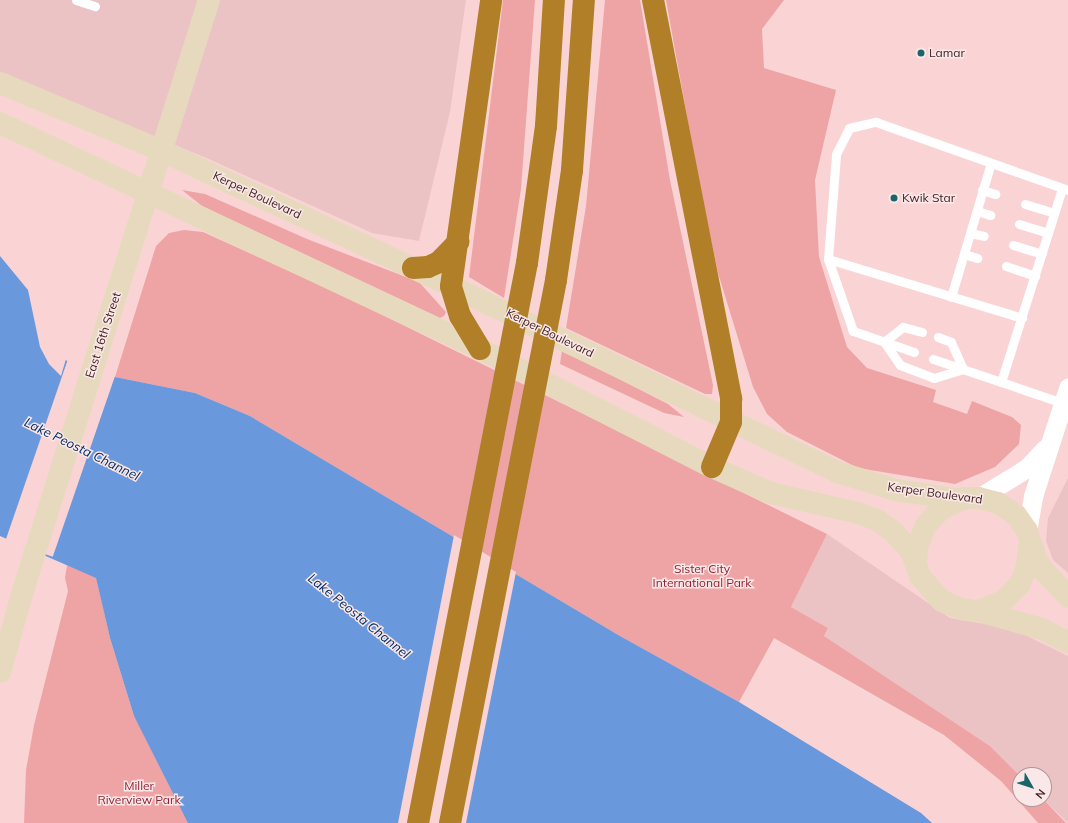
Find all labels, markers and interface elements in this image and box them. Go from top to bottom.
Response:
place label: Lamar [929,46,965,60]
marker: Lamar [916,48,926,58]
street label: Kerper Boulevard [211,168,303,222]
place label: Kwik Star [902,191,955,205]
marker: Kwik Star [889,193,899,203]
street label: East 16th Street [82,290,124,380]
street label: Kerper Boulevard [504,306,596,360]
water label: Lake Peosta Channel [22,414,142,484]
street label: Kerper Boulevard [887,479,983,507]
park label: Sister City International Park [653,562,751,590]
water label: Lake Peosta Channel [305,570,413,662]
north arrow [1012,767,1052,807]
park label: Miller Riverview Park [97,779,181,807]
text: N [1032,786,1049,802]

